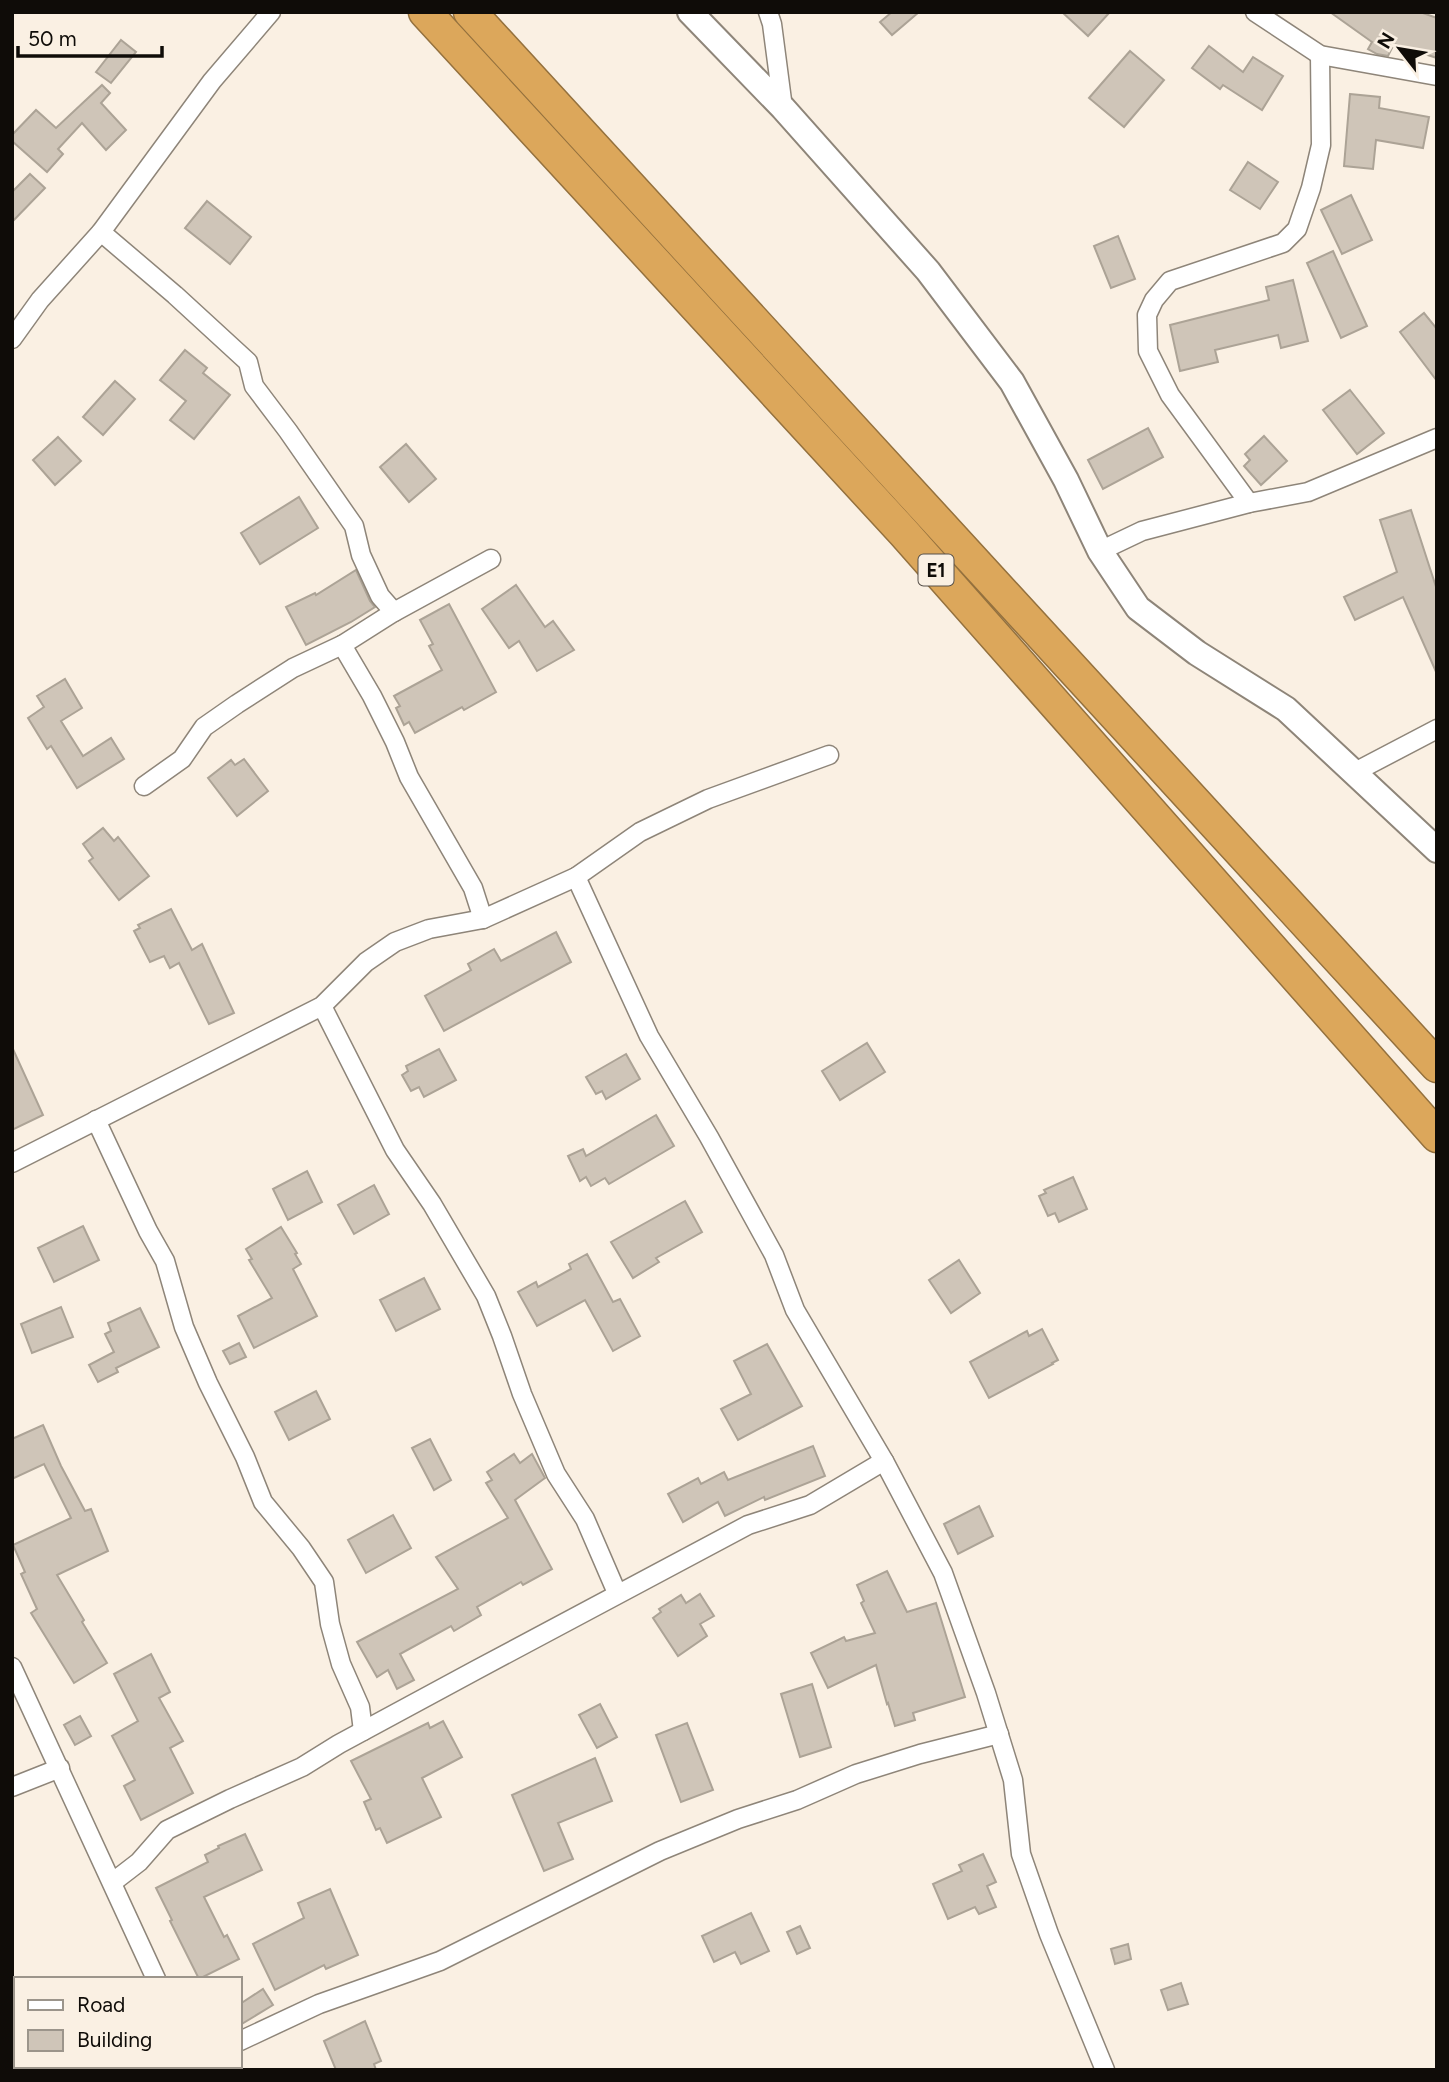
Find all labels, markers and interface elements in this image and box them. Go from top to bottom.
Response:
scale bar [18,14,161,58]
north arrow [1365,14,1435,84]
text: 50 m [28,26,77,51]
text: N [1372,28,1399,53]
road number: E1 [918,554,954,586]
legend [14,1977,242,2068]
text: Road [77,1992,125,2017]
text: Building [77,2027,152,2052]

